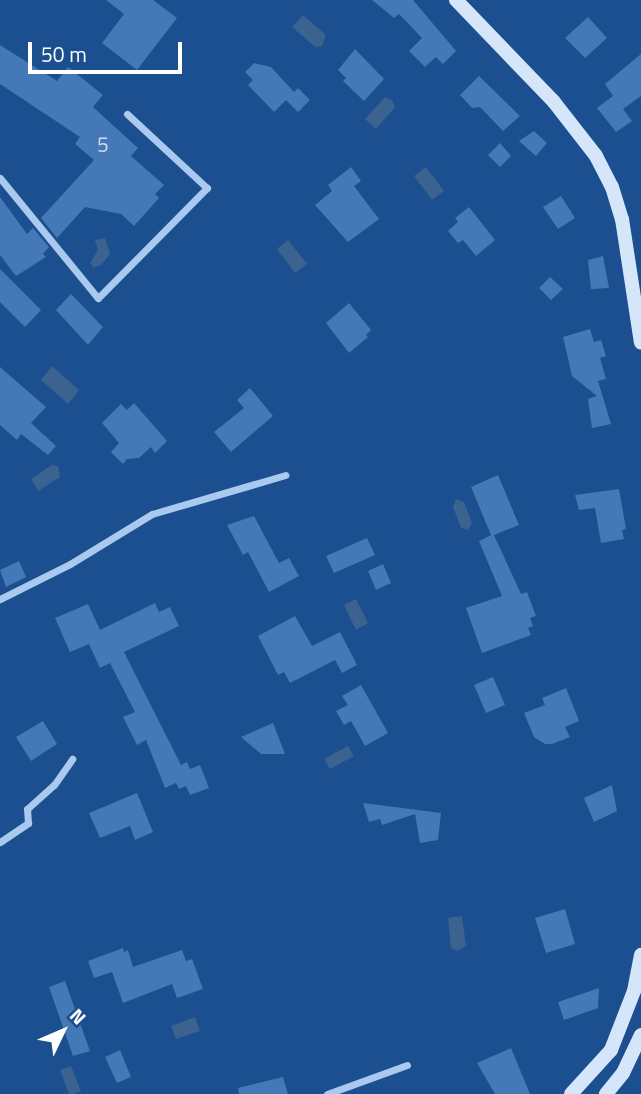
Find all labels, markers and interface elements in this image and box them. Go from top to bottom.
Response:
scale bar [32,28,186,72]
text: 50 m [41,38,87,70]
house number: 5 [97,131,109,157]
north arrow [28,996,98,1066]
text: N [63,1001,93,1031]

